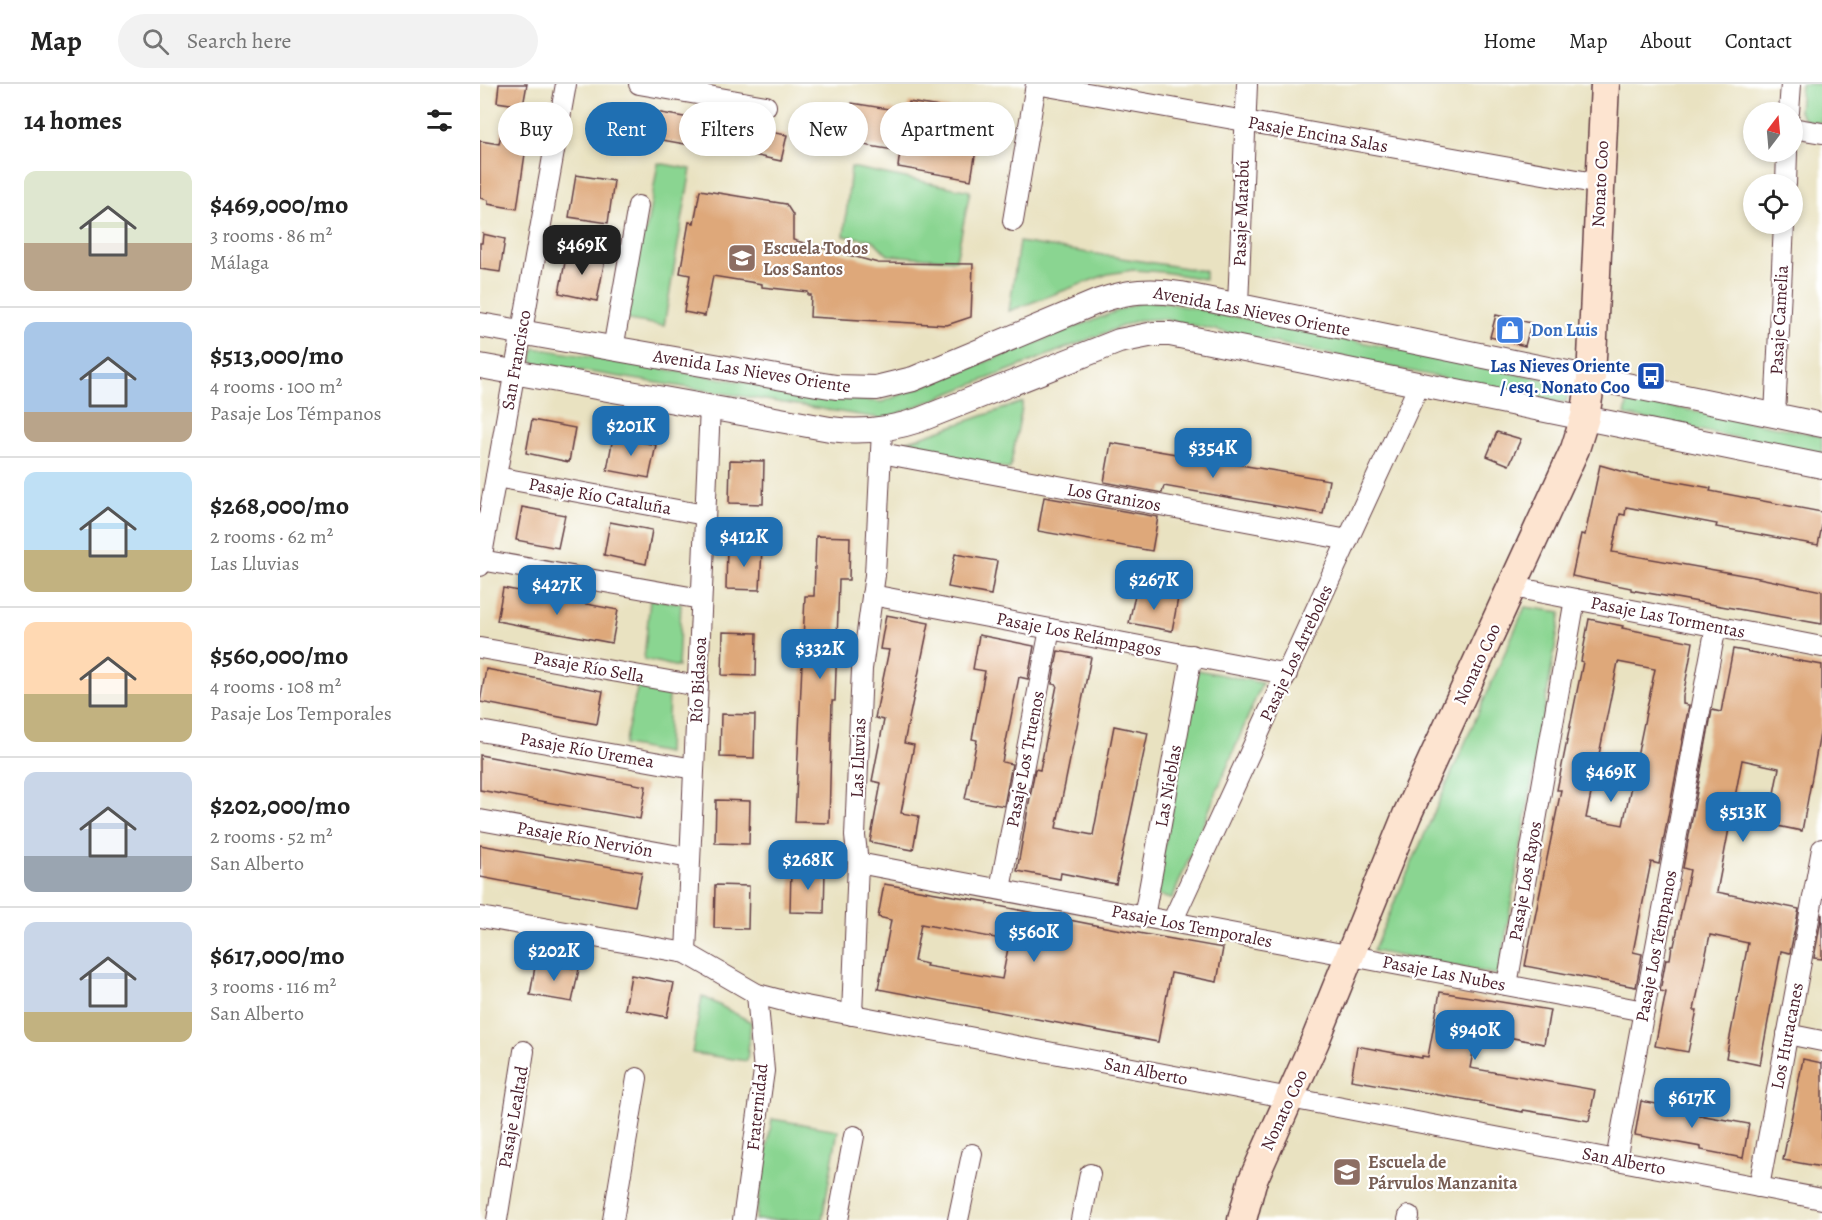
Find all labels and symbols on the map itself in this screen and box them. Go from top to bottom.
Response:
north arrow [1743,102,1803,162]
street label: Pasaje Encina Salas [1246,110,1390,158]
street label: Nonato Coo [1586,140,1614,228]
street label: Pasaje Marabú [1227,159,1255,267]
pin: $469K [540,225,624,276]
place label: Escuela Todos Los Santos [763,236,868,281]
school or university icon: Escuela Todos Los Santos [726,242,758,274]
street label: Pasaje Camelia [1764,264,1794,376]
street label: Avenida Las Nieves Oriente [1151,280,1352,342]
street label: San Francisco [495,308,537,412]
shop icon: Don Luis [1494,314,1526,346]
place label: Don Luis [1531,318,1598,342]
street label: Avenida Las Nieves Oriente [651,343,852,398]
place label: Las Nieves Oriente / esq. Nonato Coo [1490,354,1630,399]
bus stop icon: Las Nieves Oriente / esq. Nonato Coo [1635,360,1667,392]
pin: $201K [589,406,673,457]
pin: $354K [1171,428,1255,479]
street label: Pasaje Río Cataluña [527,472,674,520]
street label: Los Granizos [1065,477,1163,517]
pin: $412K [702,517,786,568]
pin: $267K [1112,560,1196,611]
pin: $427K [515,565,599,616]
street label: Pasaje Los Arreboles [1254,581,1338,725]
street label: Pasaje Las Tormentas [1589,590,1747,644]
street label: Pasaje Los Relámpagos [994,606,1164,662]
street label: Nonato Coo [1448,619,1506,709]
pin: $332K [778,629,862,680]
street label: Río Bidasoa [684,635,712,724]
street label: Pasaje Río Sella [531,645,647,689]
street label: Pasaje Los Truenos [1000,689,1050,829]
street label: Las Lluvias [845,717,871,799]
street label: Pasaje Río Uremea [518,726,657,774]
street label: Las Nieblas [1149,743,1187,829]
pin: $469K [1569,752,1653,803]
pin: $513K [1701,792,1785,843]
street label: Pasaje Río Nervión [515,815,655,863]
street label: Pasaje Los Rayos [1503,819,1547,943]
pin: $268K [766,840,850,891]
street label: Pasaje Los Témpanos [1629,868,1683,1024]
street label: Pasaje Los Temporales [1109,899,1275,953]
pin: $560K [992,912,1076,963]
pin: $202K [512,931,596,982]
street label: Pasaje Las Nubes [1380,949,1508,997]
street label: Los Huracanes [1765,981,1809,1091]
pin: $940K [1433,1010,1517,1061]
street label: San Alberto [1102,1051,1190,1091]
street label: Fraternidad [740,1062,774,1152]
street label: Pasaje Lealtad [492,1064,534,1170]
street label: Nonato Coo [1255,1065,1313,1155]
pin: $617K [1650,1078,1734,1129]
street label: San Alberto [1580,1141,1668,1181]
place label: Escuela de Párvulos Manzanita [1368,1150,1518,1195]
school or university icon: Escuela de Párvulos Manzanita [1331,1156,1363,1188]

